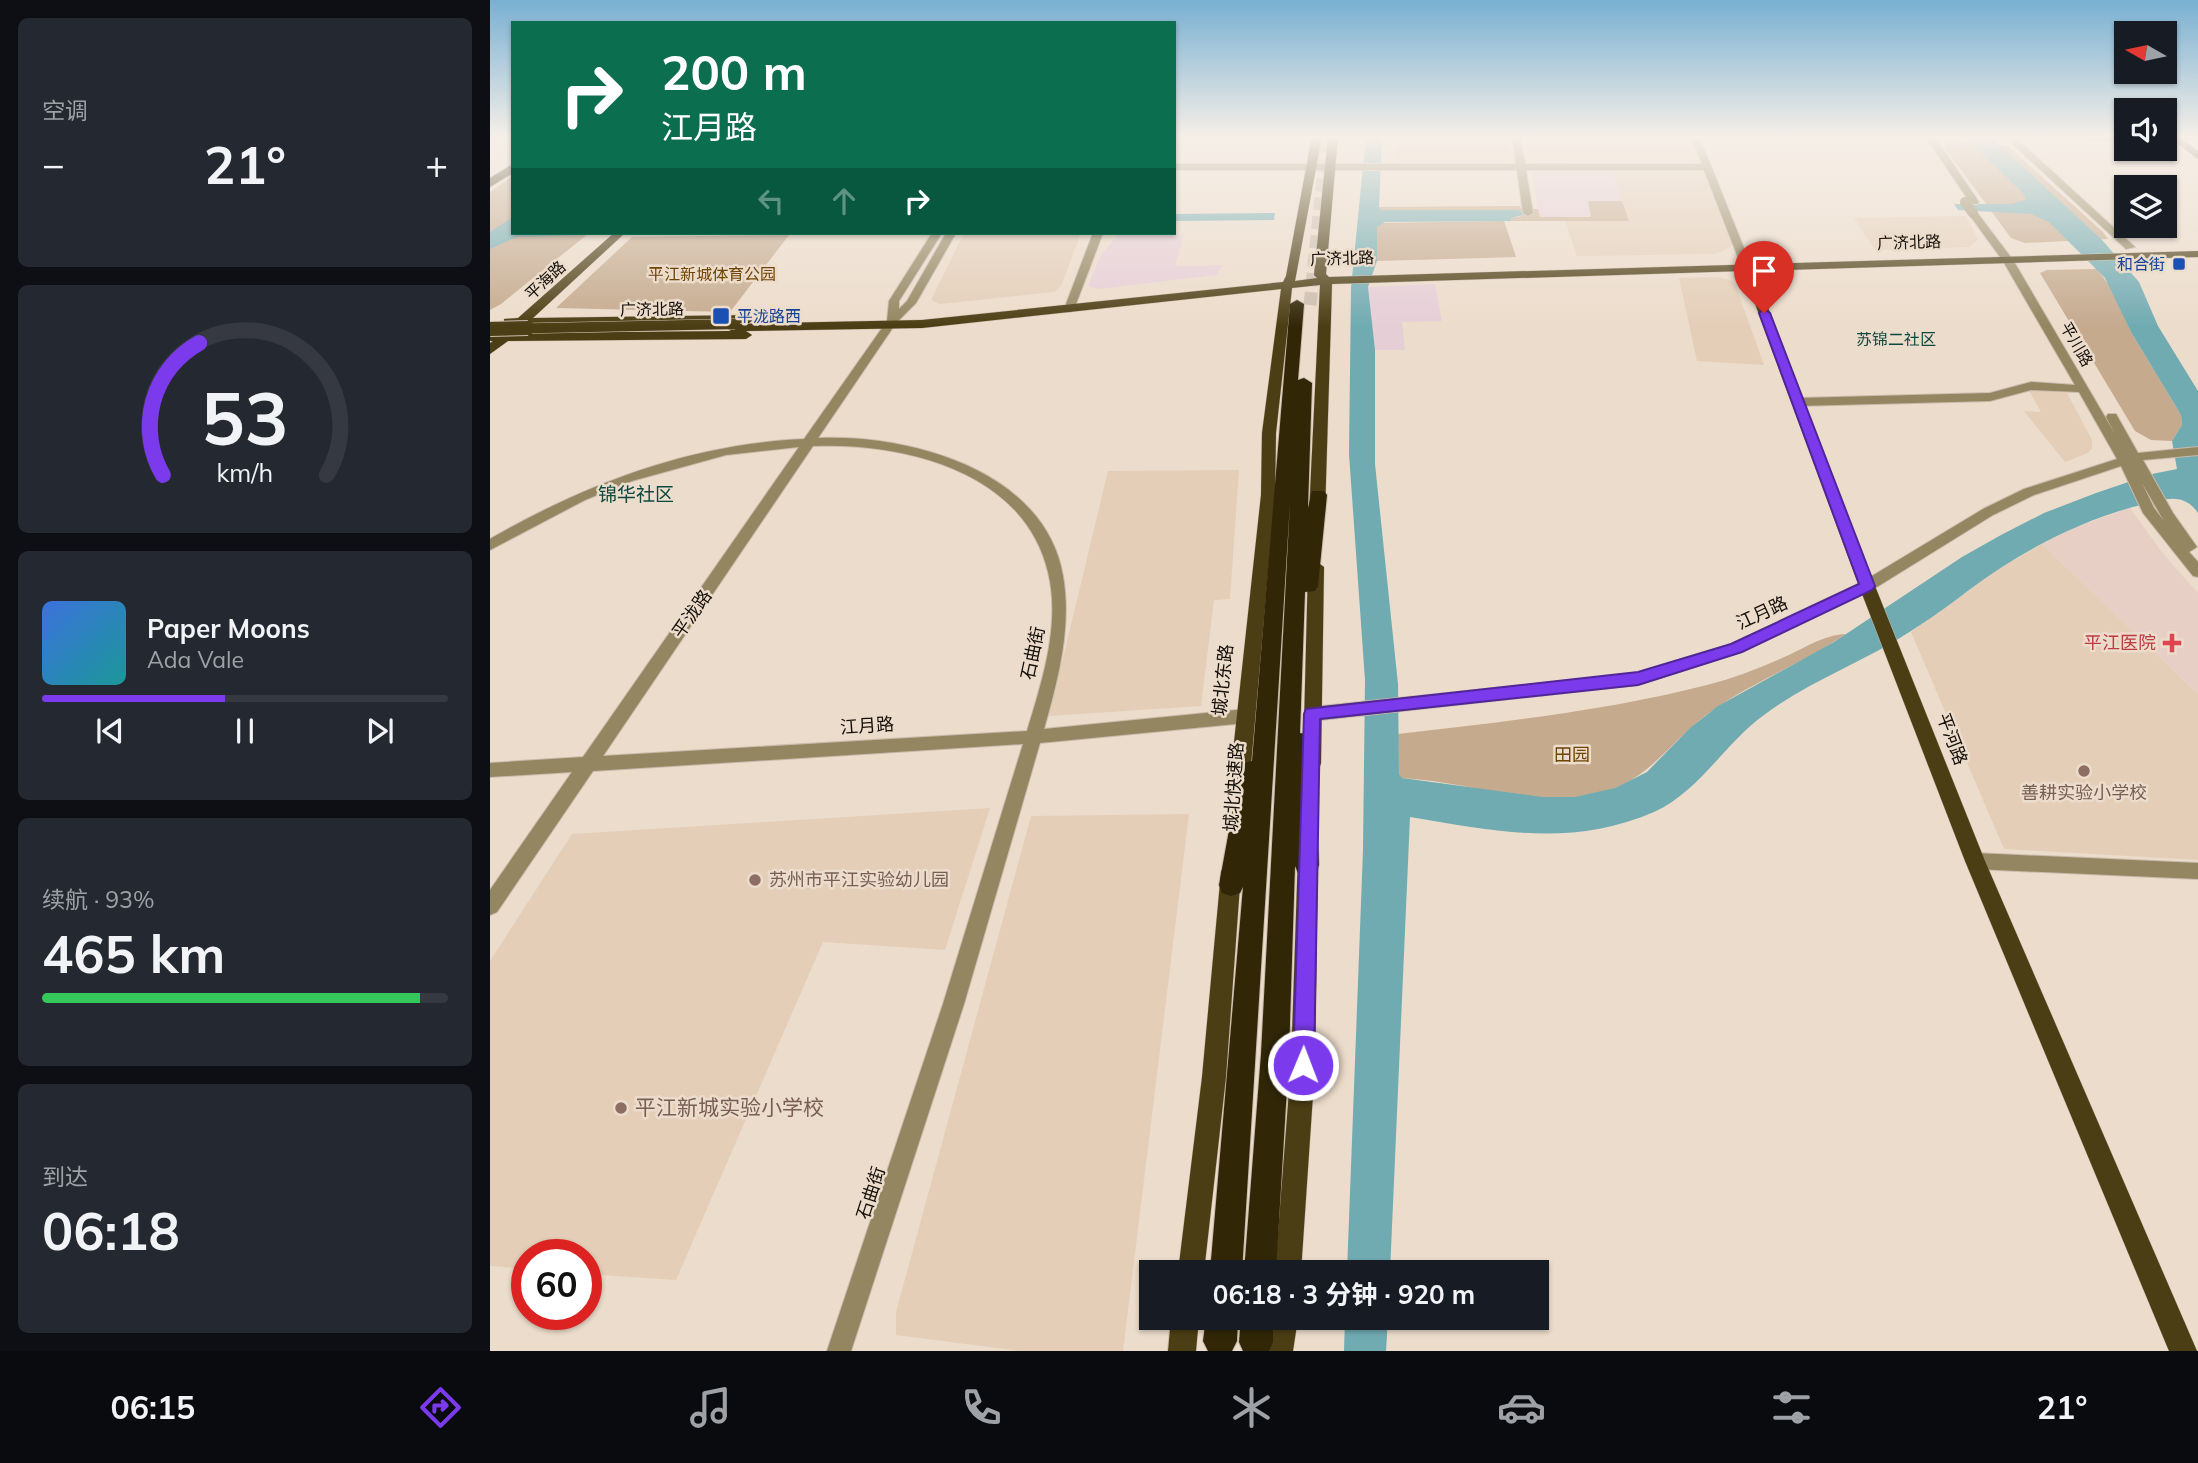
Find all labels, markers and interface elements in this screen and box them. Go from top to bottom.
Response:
north arrow [2114,21,2177,84]
map controls [2114,21,2177,238]
text: 200 m [661,41,807,102]
icon: right [546,49,637,140]
text: 空调 [42,96,88,125]
button: sound [2114,98,2177,161]
text: 江月路 [661,107,757,147]
text: 21° [204,132,286,197]
text: − [42,140,65,188]
text: + [425,140,448,188]
button: layers [2114,175,2177,238]
icon: left [752,182,790,220]
icon: ahead [825,182,863,220]
icon: right [898,182,936,220]
street label: 广济北路 [1877,231,1941,253]
pin [1734,241,1794,313]
street label: 广济北路 [1310,247,1374,269]
icon: arrive [1745,252,1783,290]
place label: 和合街 [2117,254,2165,274]
street label: 平海路 [521,256,569,304]
marker: 和合街 [2171,256,2187,272]
park label: 平江新城体育公园 [648,264,776,284]
street label: 广济北路 [620,298,684,320]
marker: 平泷路西 [711,306,731,326]
place label: 平泷路西 [737,306,801,326]
street label: 平川路 [2056,318,2098,370]
district label: 苏锦二社区 [1856,329,1936,349]
text: 53 [201,372,289,463]
text: km/h [217,457,273,488]
district label: 锦华社区 [598,482,674,506]
street label: 平泷路 [667,585,716,642]
street label: 江月路 [1732,591,1791,634]
text: Paper Moons [147,612,310,645]
street label: 石曲街 [1016,624,1049,682]
place label: 平江医院 [2084,631,2156,654]
marker: 平江医院 [2162,633,2182,653]
street label: 城北东路 [1207,643,1238,717]
text: Ada Vale [147,645,244,674]
street label: 平河路 [1932,709,1973,768]
icon: previous [91,712,129,750]
icon: pause [226,712,264,750]
icon: next [361,712,399,750]
street label: 江月路 [839,712,895,739]
street label: 城北快速路 [1219,741,1248,833]
park label: 田园 [1554,743,1590,766]
marker: 善耕实验小学校 [2076,763,2092,779]
place label: 善耕实验小学校 [2021,781,2147,804]
place label: 苏州市平江实验幼儿园 [769,868,949,891]
marker: 苏州市平江实验幼儿园 [747,872,763,888]
text: 续航 · 93% [42,885,154,914]
text: 465 km [42,921,225,986]
position arrow [1266,1028,1340,1102]
place label: 平江新城实验小学校 [635,1094,824,1120]
marker: 平江新城实验小学校 [613,1100,629,1116]
text: 到达 [42,1162,88,1191]
street label: 石曲街 [851,1164,890,1222]
text: 06:18 [42,1198,180,1263]
speed limit sign: 60 [511,1239,602,1330]
text: 06:18 · 3 分钟 · 920 m [1213,1278,1475,1311]
icon: directions [416,1383,465,1432]
icon: music [686,1383,735,1432]
icon: phone [957,1383,1006,1432]
icon: climate [1227,1383,1276,1432]
icon: car [1497,1383,1546,1432]
icon: filters [1767,1383,1816,1432]
text: 06:15 [111,1387,195,1427]
text: 21° [2037,1387,2087,1427]

